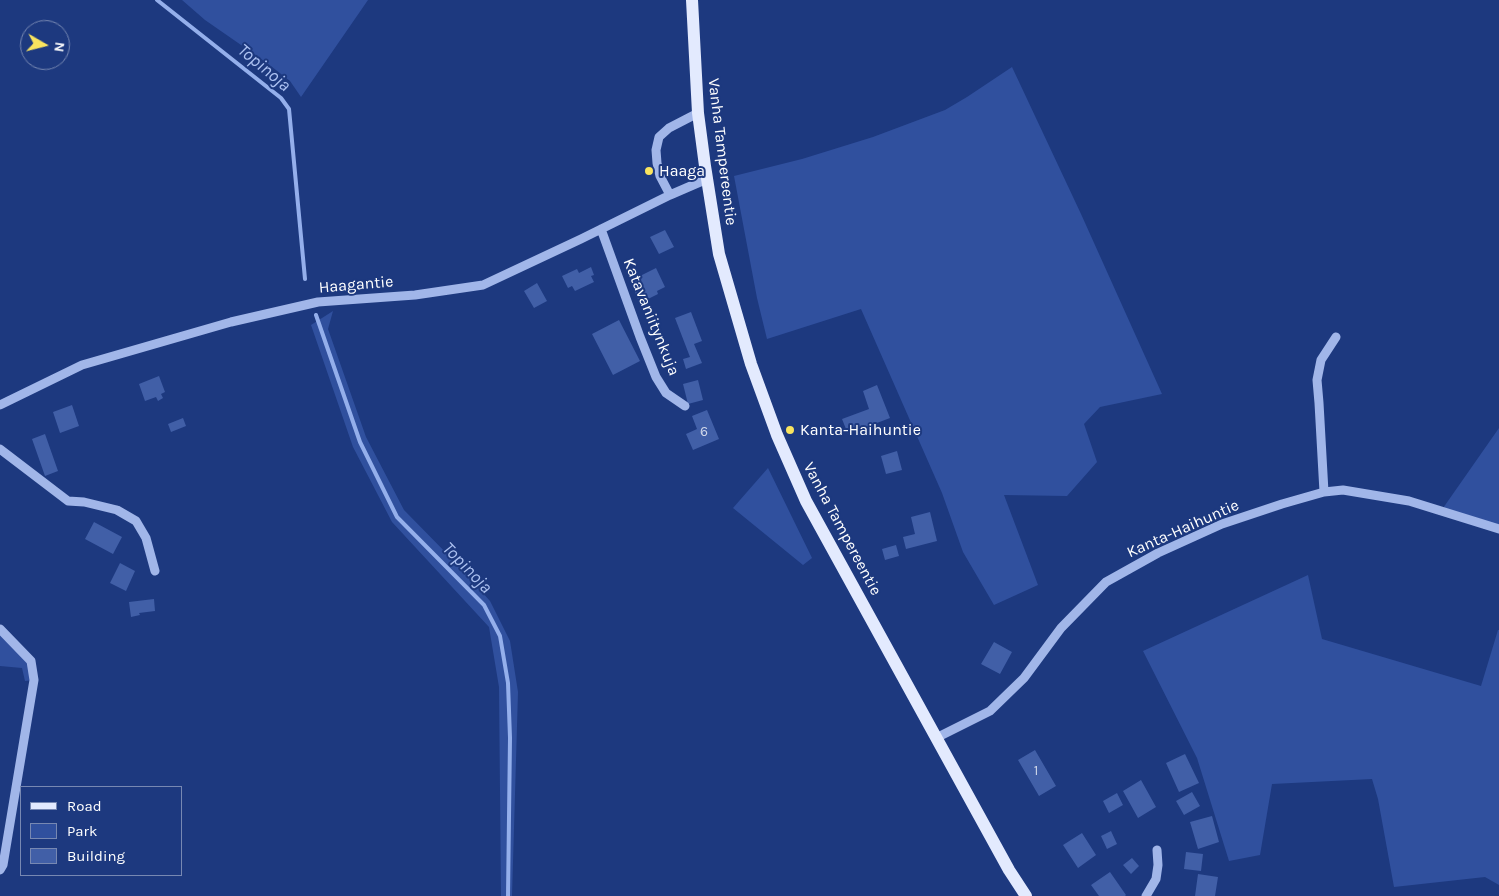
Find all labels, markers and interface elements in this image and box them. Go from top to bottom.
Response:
north arrow [20,20,70,70]
water label: Topinoja [233,40,295,96]
text: N [50,41,68,53]
street label: Vanha Tampereentie [703,77,741,227]
place label: Haaga [659,161,705,181]
marker: Haaga [643,165,655,177]
street label: Katavaniitynkuja [619,255,683,379]
street label: Haagantie [318,272,394,298]
place label: Kanta-Haihuntie [800,420,921,440]
house number: 6 [700,424,708,440]
marker: Kanta-Haihuntie [784,424,796,436]
street label: Vanha Tampereentie [799,459,885,599]
street label: Kanta-Haihuntie [1124,496,1242,562]
water label: Topinoja [437,538,497,598]
house number: 1 [1034,763,1038,779]
legend [20,786,182,876]
text: Road [67,797,102,815]
text: Park [67,822,97,840]
text: Building [67,847,125,865]

